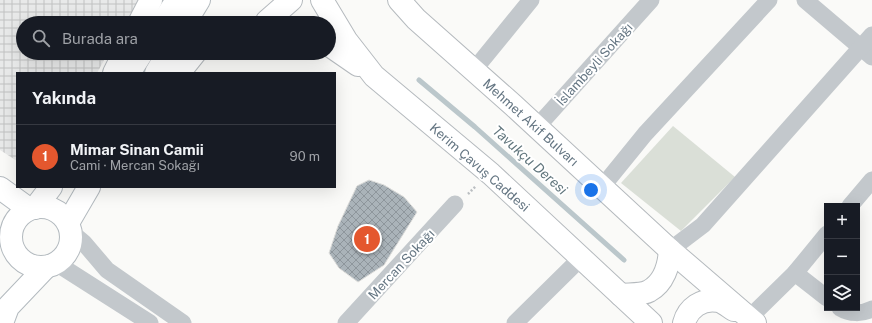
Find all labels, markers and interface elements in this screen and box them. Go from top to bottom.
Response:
search box [16,16,336,60]
street label: İslambeyli Sokağı [553,20,636,109]
icon: search [30,27,52,49]
text: Burada ara [62,30,138,47]
street label: Mehmet Akif Bulvarı [480,76,581,169]
text: Yakında [32,88,96,108]
street label: Kerim Çavuş Caddesi [427,120,532,215]
water label: Tavukçu Deresi [489,122,571,198]
text: Mimar Sinan Camii [70,141,204,158]
text: 1 [42,149,48,164]
text: 90 m [290,149,320,164]
text: Cami · Mercan Sokağı [70,158,200,173]
your location [581,180,601,200]
map controls [824,203,860,311]
button: + [824,203,860,239]
pin: 1 [354,224,380,254]
street label: Mercan Sokağı [365,226,438,302]
button: − [824,239,860,275]
button: layers [824,275,860,311]

